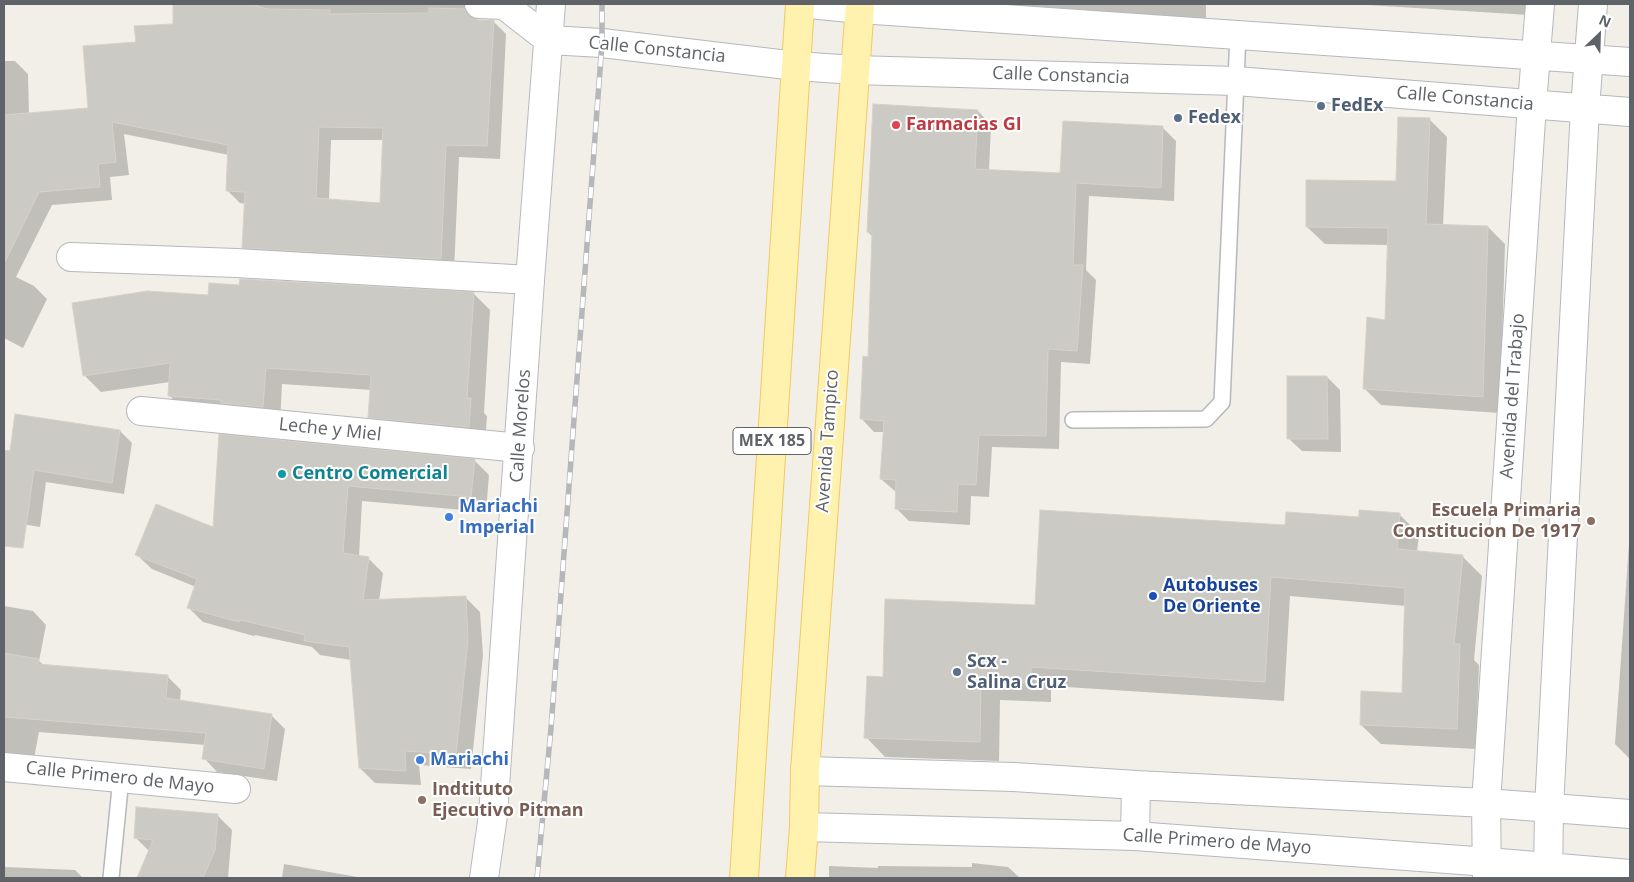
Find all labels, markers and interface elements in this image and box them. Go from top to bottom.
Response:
north arrow [1574,10,1624,60]
text: N [1596,10,1614,32]
street label: Calle Constancia [587,32,727,68]
street label: Calle Constancia [992,63,1130,89]
street label: Calle Constancia [1396,82,1534,116]
place label: FedEx [1331,95,1383,117]
marker: FedEx [1315,100,1327,112]
place label: Fedex [1188,107,1241,129]
marker: Fedex [1172,112,1184,124]
place label: Farmacias GI [906,114,1022,136]
marker: Farmacias GI [890,119,902,131]
street label: Avenida del Trabajo [1496,313,1530,479]
street label: Calle Morelos [506,369,536,483]
street label: Avenida Tampico [812,369,844,513]
street label: Leche y Miel [278,414,382,446]
road number: MEX 185 [733,428,811,454]
place label: Centro Comercial [292,463,448,485]
marker: Centro Comercial [276,468,288,480]
place label: Mariachi Imperial [459,496,538,538]
place label: Escuela Primaria Constitucion De 1917 [1392,500,1581,542]
marker: Mariachi Imperial [443,511,455,523]
marker: Escuela Primaria Constitucion De 1917 [1585,515,1597,527]
place label: Autobuses De Oriente [1163,575,1261,618]
marker: Autobuses De Oriente [1147,590,1159,602]
place label: Scx - Salina Cruz [967,651,1066,694]
marker: Scx - Salina Cruz [951,666,963,678]
place label: Mariachi [430,749,509,771]
marker: Mariachi [414,754,426,766]
street label: Calle Primero de Mayo [25,757,215,799]
place label: Indtituto Ejecutivo Pitman [432,779,584,822]
marker: Indtituto Ejecutivo Pitman [416,794,428,806]
street label: Calle Primero de Mayo [1122,825,1312,859]

